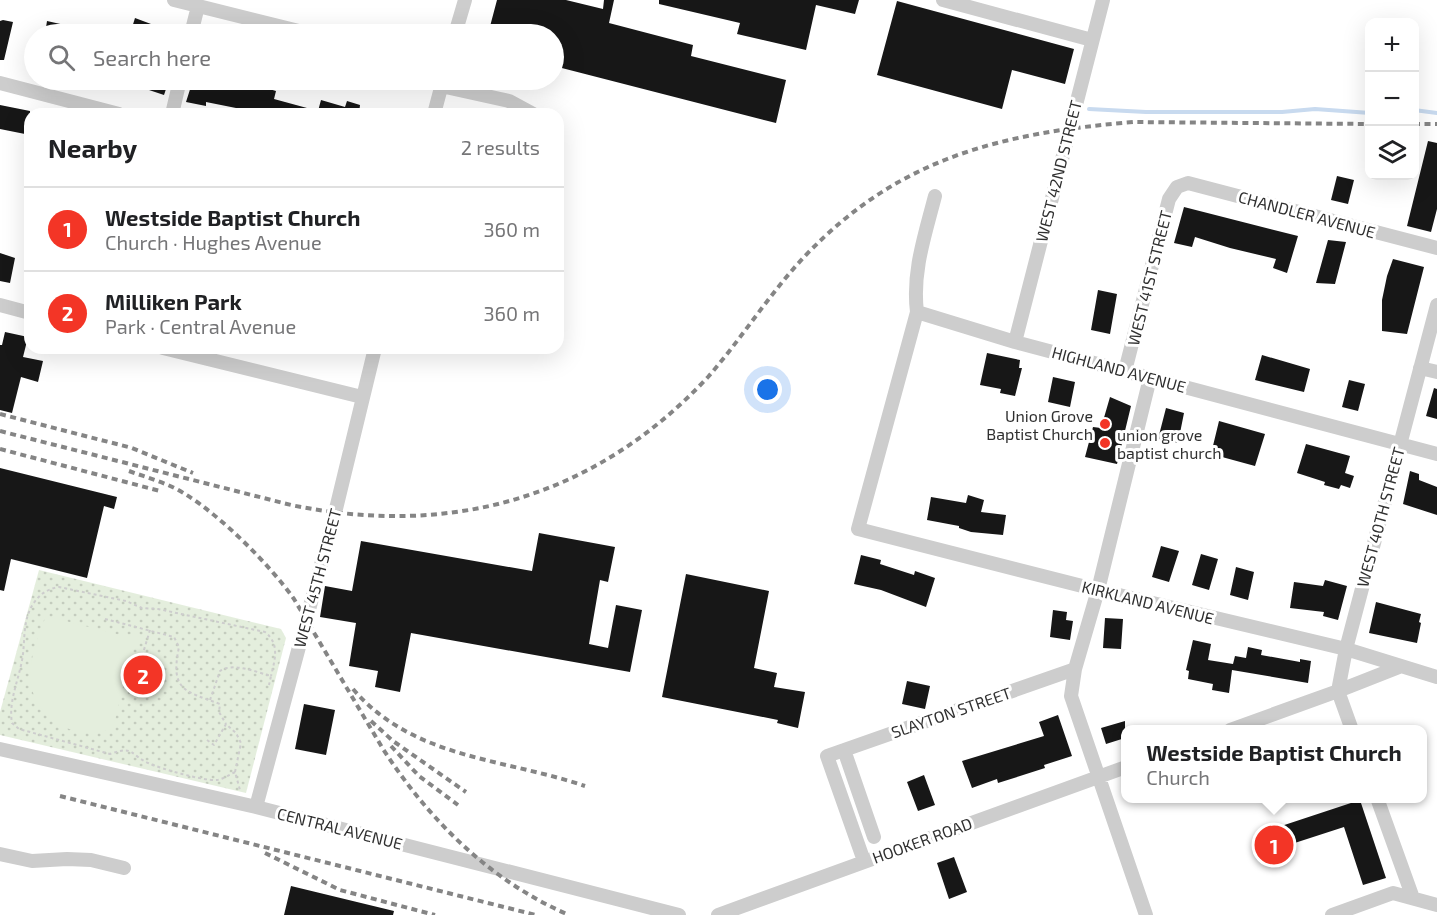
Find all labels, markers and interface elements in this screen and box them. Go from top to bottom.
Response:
map controls [1365,18,1419,180]
button: + [1365,18,1419,72]
search box [24,24,564,90]
icon: search [45,41,78,74]
text: Search here [93,44,211,70]
button: − [1365,72,1419,126]
street label: WEST 42ND STREET [1031,98,1085,244]
button: layers [1365,126,1419,180]
text: Nearby [48,132,137,163]
text: 2 results [461,135,540,159]
street label: CHANDLER AVENUE [1236,187,1378,241]
text: Westside Baptist Church [105,204,360,230]
street label: WEST 41ST STREET [1123,208,1175,348]
text: 1 [63,217,72,241]
text: 360 m [483,217,540,241]
text: Church · Hughes Avenue [105,230,322,254]
text: Milliken Park [105,288,242,314]
text: 2 [62,301,73,325]
text: 360 m [483,301,540,325]
text: Park · Central Avenue [105,314,296,338]
street label: HIGHLAND AVENUE [1050,342,1188,396]
your location [753,375,782,404]
place label: Union Grove Baptist Church [986,406,1093,443]
marker: Union Grove Baptist Church [1098,417,1112,431]
place label: union grove baptist church [1117,425,1222,462]
marker: union grove baptist church [1098,436,1112,450]
street label: WEST 40TH STREET [1352,445,1408,589]
street label: WEST 45TH STREET [289,507,345,649]
street label: KIRKLAND AVENUE [1080,576,1216,628]
pin: 2 [124,652,162,698]
street label: SLAYTON STREET [889,683,1013,741]
popup [1121,725,1427,803]
text: Westside Baptist Church [1146,739,1402,765]
text: Church [1146,765,1210,789]
street label: CENTRAL AVENUE [275,803,405,853]
street label: HOOKER ROAD [869,813,975,867]
pin: 1 [1254,822,1294,868]

